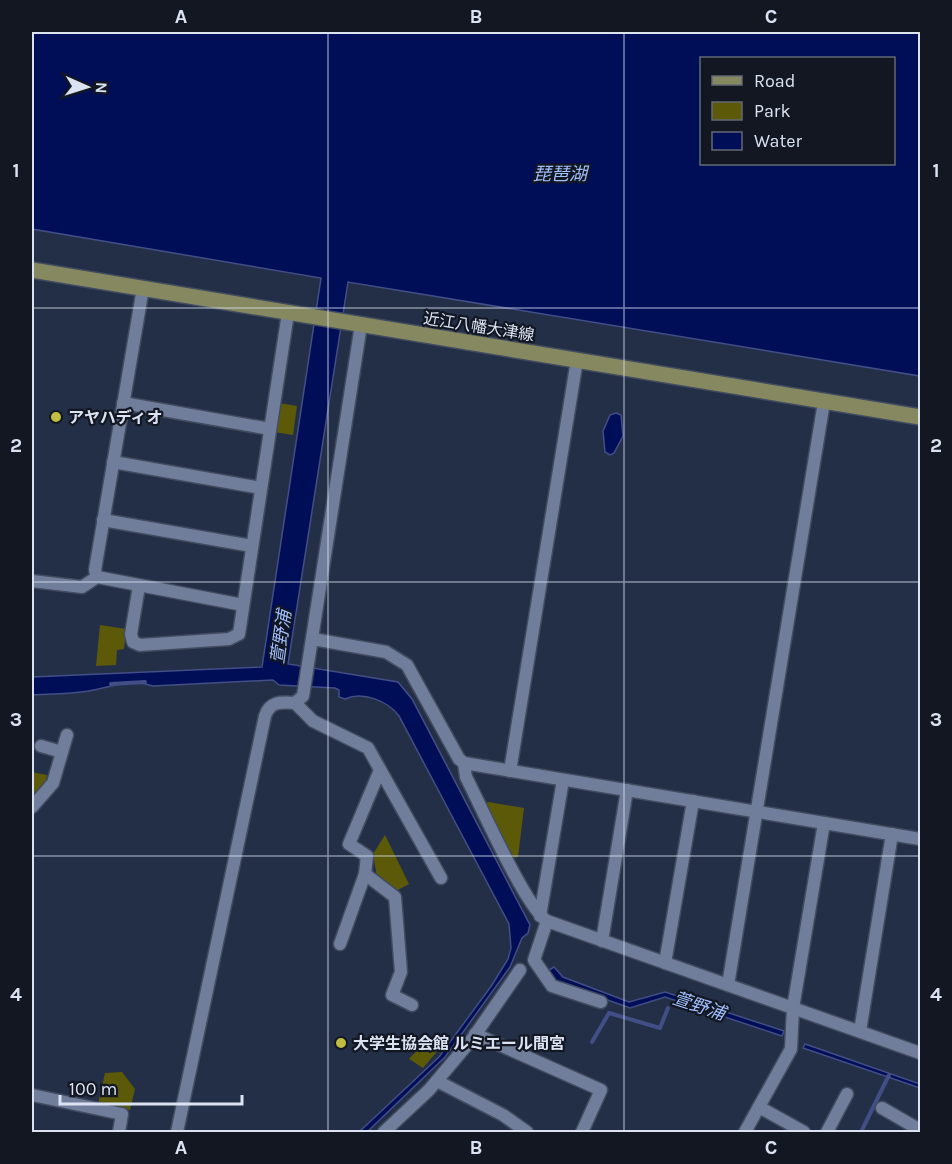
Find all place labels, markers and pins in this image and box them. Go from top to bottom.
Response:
place label: アヤハディオ [68,408,163,427]
marker: アヤハディオ [49,410,63,424]
place label: 大学生協会館 ルミエール間宮 [353,1034,565,1053]
marker: 大学生協会館 ルミエール間宮 [334,1036,348,1050]

